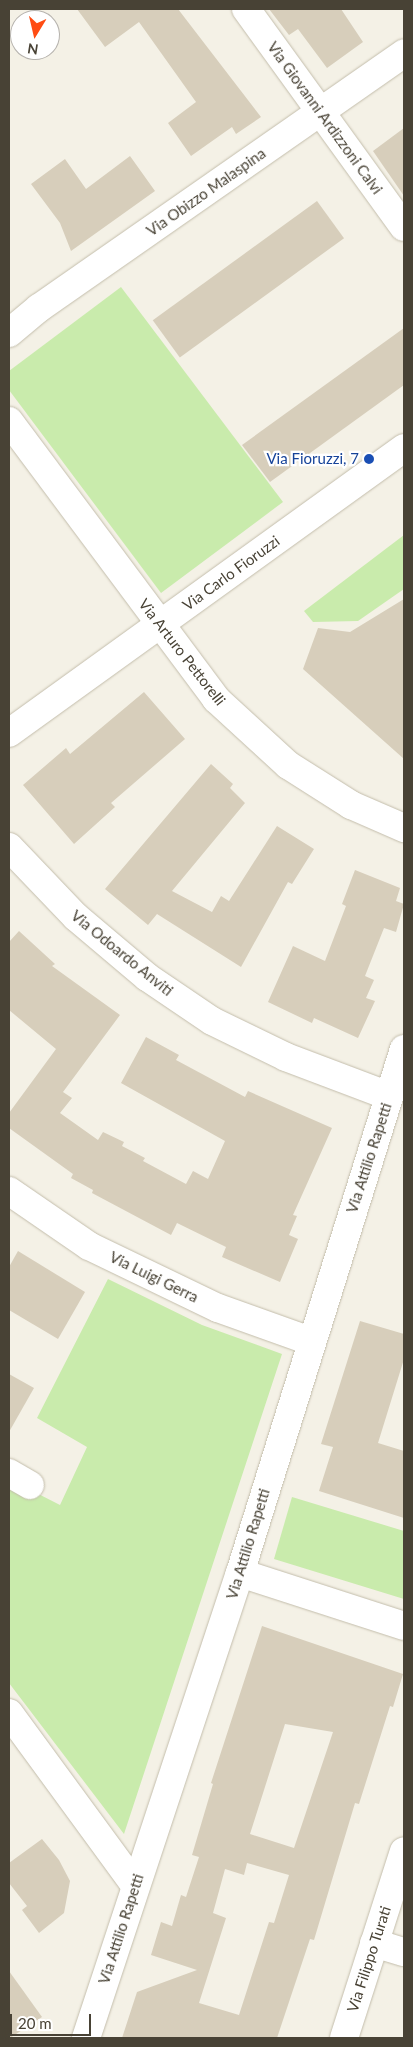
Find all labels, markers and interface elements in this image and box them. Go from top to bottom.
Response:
north arrow [10,10,60,60]
street label: Via Giovanni Ardizzoni Calvi [264,38,386,198]
text: N [26,40,39,59]
street label: Via Obizzo Malaspina [143,144,269,240]
place label: Via Fioruzzi, 7 [266,450,359,468]
marker: Via Fioruzzi, 7 [363,453,375,465]
street label: Via Carlo Fioruzzi [179,532,283,614]
street label: Via Arturo Pettorelli [135,595,229,709]
street label: Via Odoardo Anviti [67,906,177,1000]
street label: Via Attilio Rapetti [343,1100,395,1216]
street label: Via Luigi Gerra [107,1248,201,1306]
street label: Via Attilio Rapetti [223,1486,273,1602]
street label: Via Attilio Rapetti [95,1871,147,1987]
street label: Via Filippo Turati [343,1903,395,2015]
scale bar [12,2004,94,2036]
text: 20 m [18,2014,52,2032]

